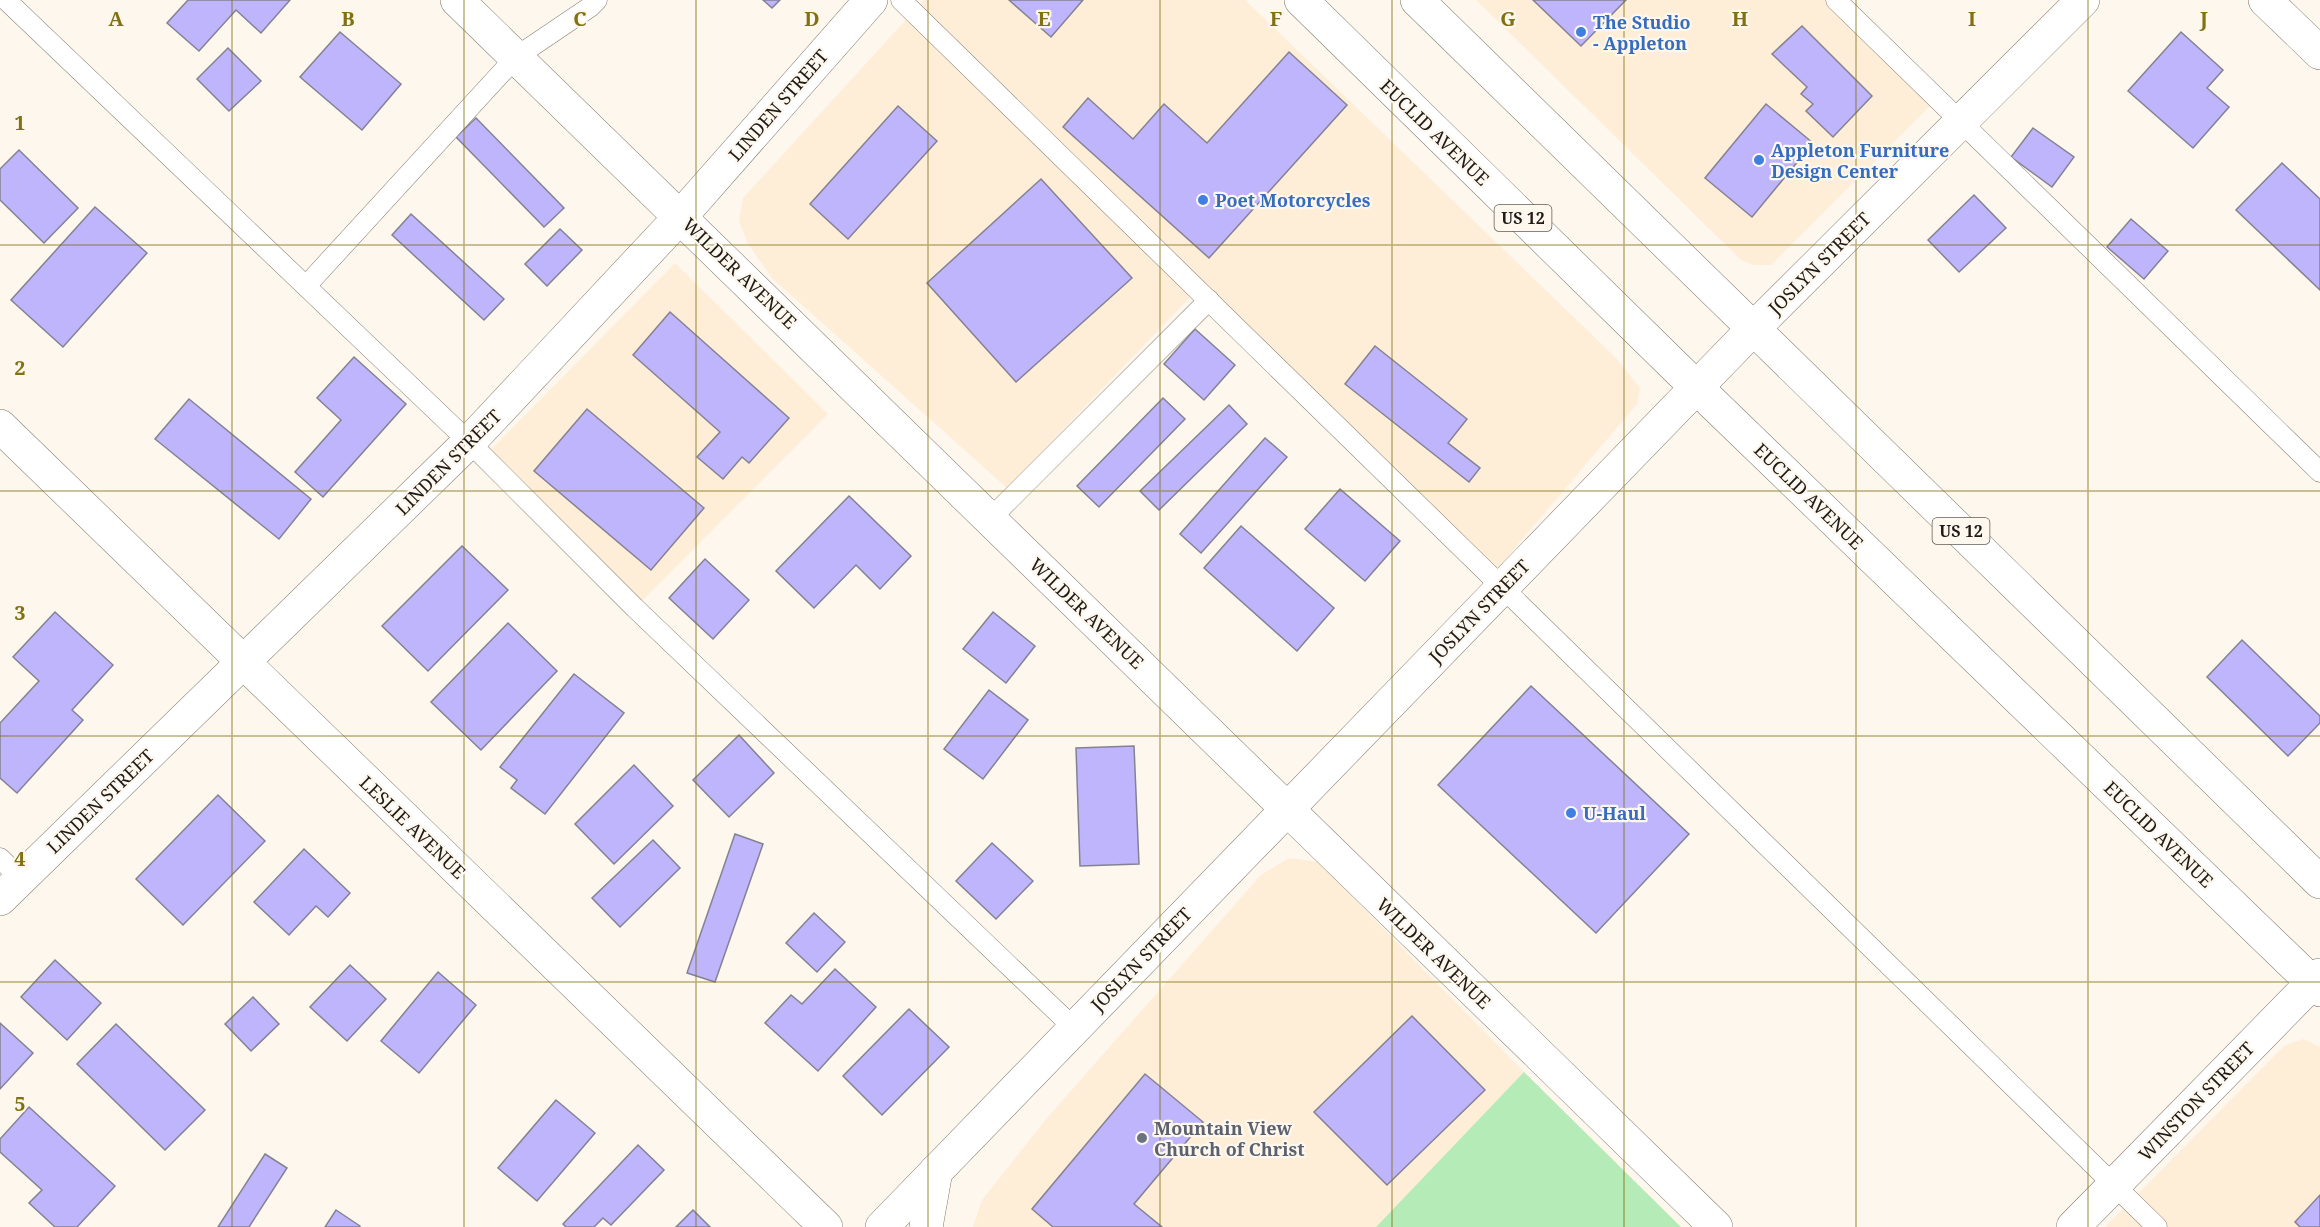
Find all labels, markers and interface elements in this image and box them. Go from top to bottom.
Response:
text: A [108,5,124,32]
text: B [341,5,355,32]
text: C [573,5,587,32]
text: D [804,5,820,32]
text: E [1037,5,1051,32]
text: F [1270,5,1282,32]
text: G [1500,5,1516,32]
text: H [1732,5,1748,32]
text: I [1968,5,1976,32]
text: J [2199,5,2208,32]
place label: The Studio - Appleton [1593,10,1691,55]
marker: The Studio - Appleton [1574,25,1588,39]
street label: LINDEN STREET [723,44,833,166]
street label: EUCLID AVENUE [1375,74,1495,190]
text: 1 [14,109,26,136]
place label: Appleton Furniture Design Center [1771,138,1949,183]
marker: Appleton Furniture Design Center [1752,153,1766,167]
place label: Poet Motorcycles [1215,188,1371,212]
marker: Poet Motorcycles [1196,193,1210,207]
road number: US 12 [1494,205,1552,231]
street label: JOSLYN STREET [1762,207,1875,320]
street label: WILDER AVENUE [678,212,802,334]
text: 2 [14,354,26,381]
street label: LINDEN STREET [390,404,506,520]
street label: EUCLID AVENUE [1749,438,1869,554]
road number: US 12 [1932,518,1990,544]
street label: WILDER AVENUE [1025,552,1149,674]
street label: JOSLYN STREET [1423,554,1535,669]
text: 3 [14,599,26,626]
street label: LINDEN STREET [41,744,159,858]
street label: LESLIE AVENUE [355,770,471,884]
street label: EUCLID AVENUE [2099,776,2219,892]
place label: U-Haul [1583,801,1647,825]
marker: U-Haul [1564,806,1578,820]
text: 4 [14,845,26,872]
street label: WILDER AVENUE [1372,892,1496,1014]
street label: JOSLYN STREET [1085,902,1197,1017]
street label: WINSTON STREET [2133,1036,2259,1166]
text: 5 [14,1090,26,1117]
place label: Mountain View Church of Christ [1154,1116,1304,1161]
marker: Mountain View Church of Christ [1135,1131,1149,1145]

